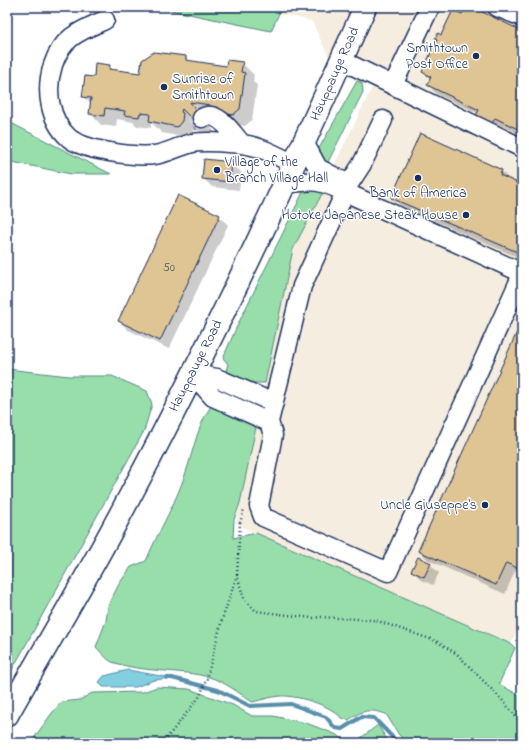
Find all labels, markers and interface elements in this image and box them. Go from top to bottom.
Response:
street label: Hauppauge Road [305,24,366,125]
place label: Smithtown Post Office [406,38,469,75]
marker: Smithtown Post Office [471,51,481,61]
place label: Sunrise of Smithtown [172,69,234,106]
marker: Sunrise of Smithtown [159,82,169,92]
place label: Village of the Branch Village Hall [224,152,328,190]
marker: Village of the Branch Village Hall [212,165,222,175]
marker: Bank of America [413,173,423,183]
place label: Bank of America [368,183,467,204]
place label: Hotoke Japanese Steak House [282,205,459,226]
marker: Hotoke Japanese Steak House [461,210,471,220]
house number: 50 [163,259,175,277]
street label: Hauppauge Road [164,316,229,416]
place label: Uncle Giuseppe's [380,495,477,516]
marker: Uncle Giuseppe's [480,500,490,510]

